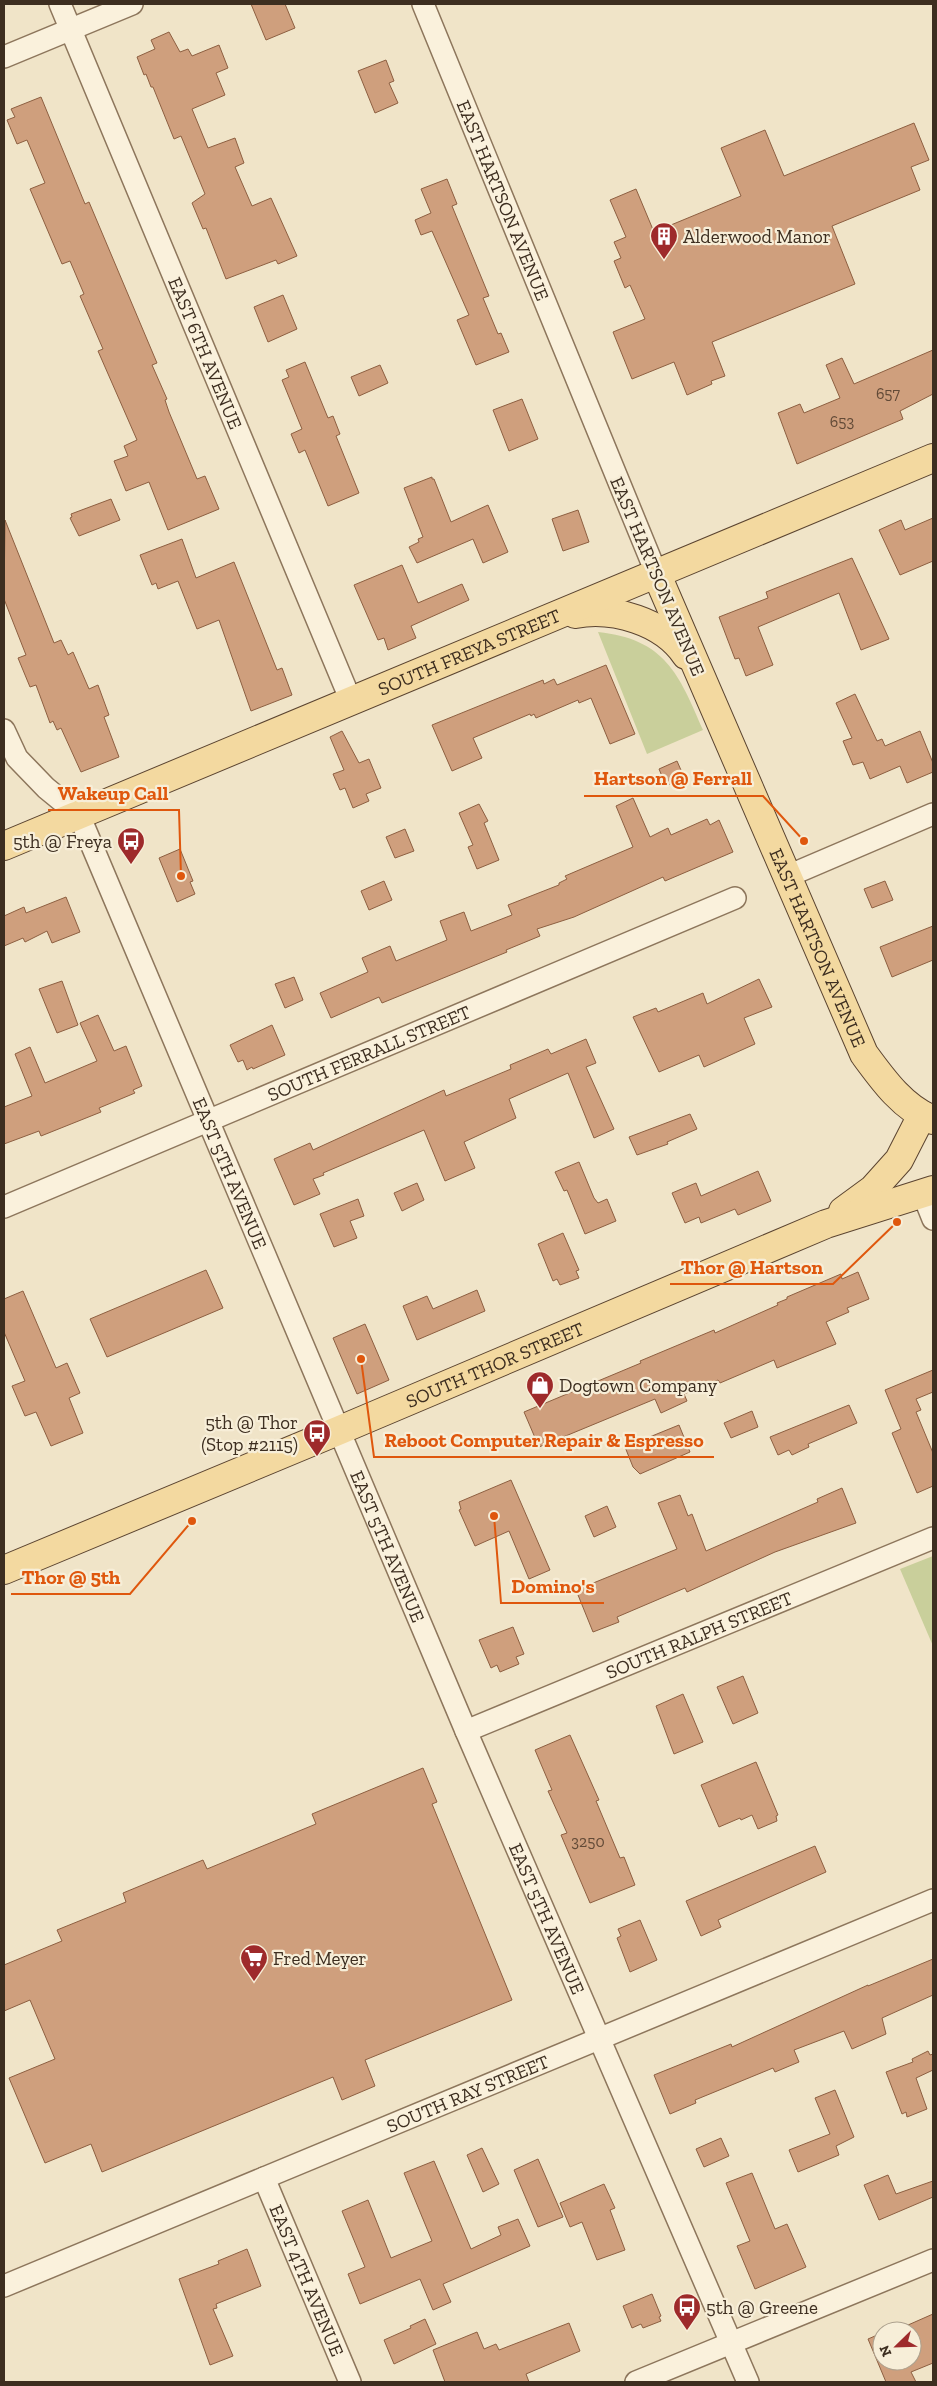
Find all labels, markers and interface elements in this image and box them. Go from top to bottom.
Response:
street label: EAST HARTSON AVENUE [452,97,554,304]
building icon: Alderwood Manor [649,221,679,260]
place label: Alderwood Manor [683,225,831,248]
street label: EAST 6TH AVENUE [163,273,247,433]
house number: 657 [876,384,901,403]
house number: 653 [830,412,854,431]
street label: EAST HARTSON AVENUE [605,473,710,679]
street label: SOUTH FREYA STREET [375,604,564,701]
callout: Hartson @ Ferrall [584,761,763,796]
text: Hartson @ Ferrall [594,766,753,790]
callout: Wakeup Call [48,775,179,810]
text: Wakeup Call [58,781,169,805]
bus stop icon: 5th @ Freya [116,826,146,865]
place label: 5th @ Freya [13,830,112,853]
street label: EAST HARTSON AVENUE [765,845,871,1051]
street label: SOUTH FERRALL STREET [264,1000,474,1106]
street label: EAST 5TH AVENUE [188,1094,272,1253]
callout: Thor @ Hartson [670,1249,833,1284]
text: Thor @ Hartson [681,1255,823,1279]
street label: SOUTH THOR STREET [402,1317,587,1413]
shop icon: Dogtown Company [525,1370,555,1409]
place label: Dogtown Company [559,1374,717,1397]
place label: 5th @ Thor (Stop #2115) [201,1411,298,1456]
bus stop icon: 5th @ Thor (Stop #2115) [302,1418,332,1457]
callout: Reboot Computer Repair & Espresso [374,1422,714,1457]
text: Reboot Computer Repair & Espresso [384,1428,704,1452]
street label: EAST 5TH AVENUE [345,1467,430,1626]
callout: Thor @ 5th [11,1559,130,1594]
text: Thor @ 5th [22,1565,121,1589]
callout: Domino's [501,1568,604,1603]
text: Domino's [511,1574,595,1598]
street label: SOUTH RALPH STREET [602,1586,796,1684]
house number: 3250 [571,1832,605,1851]
street label: EAST 5TH AVENUE [504,1840,590,1998]
supermarket icon: Fred Meyer [239,1943,269,1982]
place label: Fred Meyer [273,1947,367,1970]
street label: SOUTH RAY STREET [383,2050,553,2138]
street label: EAST 4TH AVENUE [264,2201,349,2360]
bus stop icon: 5th @ Greene [672,2292,702,2331]
place label: 5th @ Greene [706,2296,818,2319]
north arrow [872,2321,922,2371]
text: N [875,2342,895,2359]

